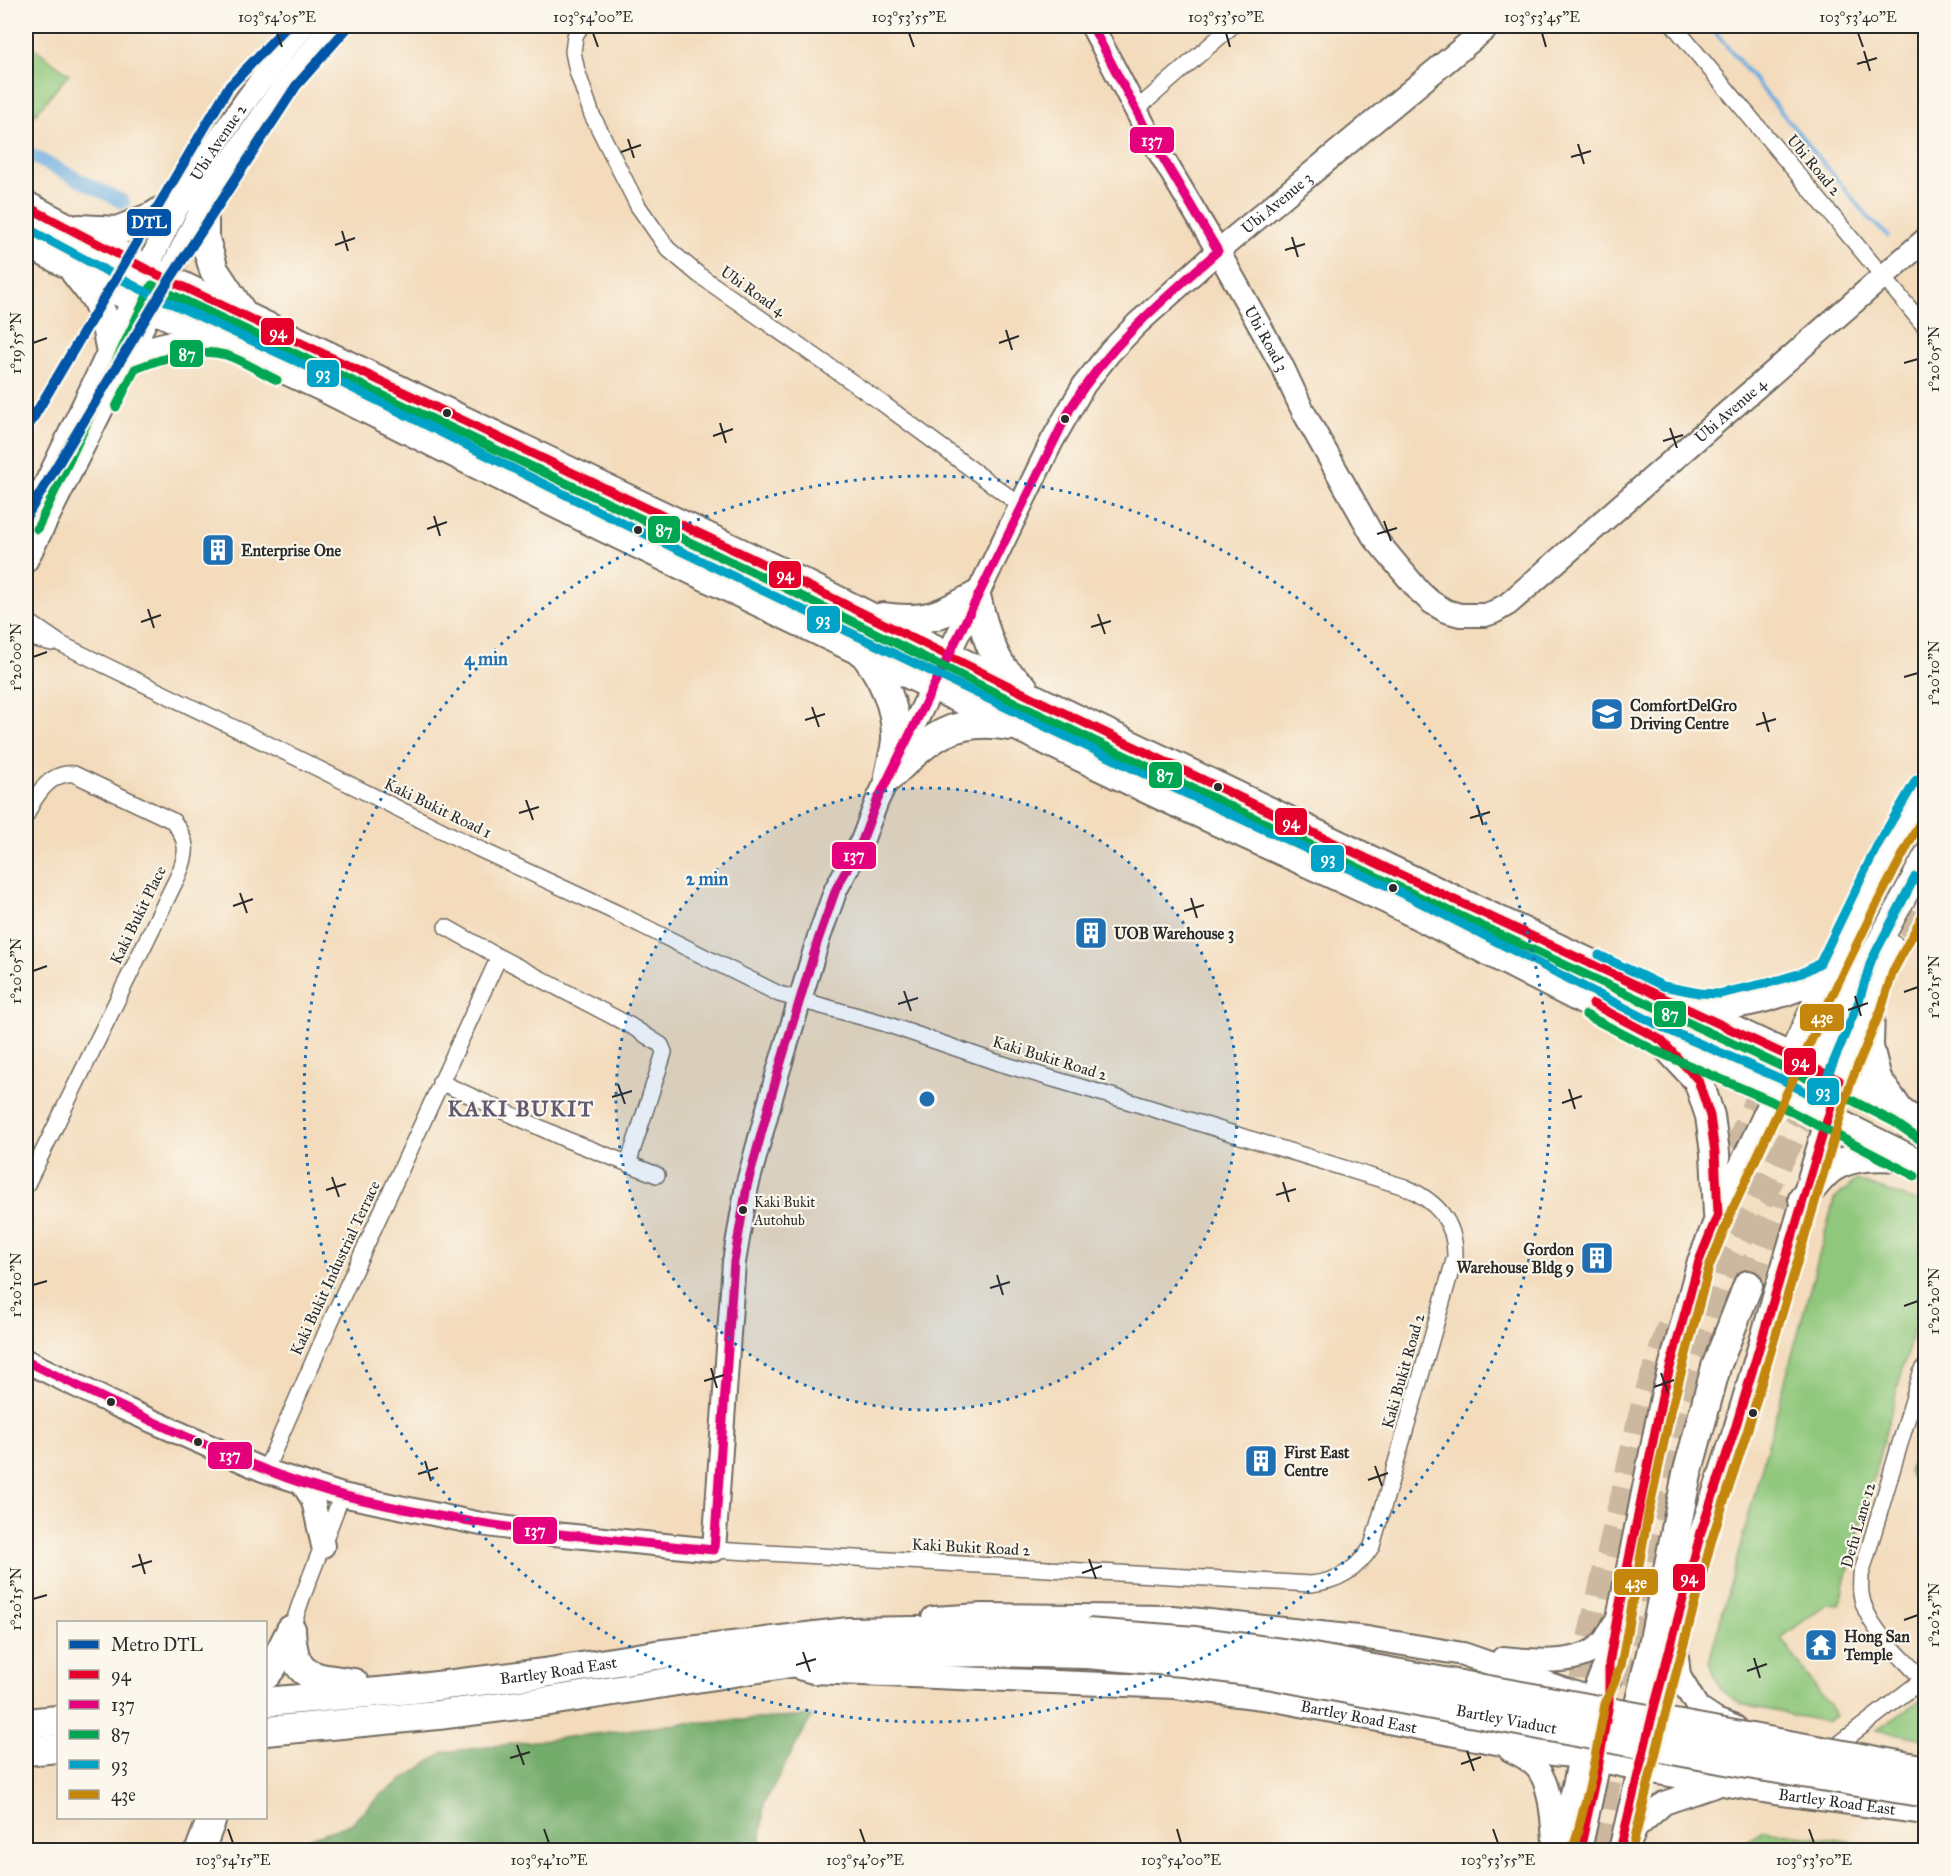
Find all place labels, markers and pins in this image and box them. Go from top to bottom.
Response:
unlabelled marker [441,407,453,419]
unlabelled marker [1059,413,1071,425]
unlabelled marker [632,524,644,536]
building icon: Enterprise One [200,532,236,568]
place label: Enterprise One [241,541,342,561]
school or university icon: ComfortDelGro Driving Centre [1589,696,1625,732]
place label: ComfortDelGro Driving Centre [1630,696,1737,734]
unlabelled marker [1212,781,1224,793]
unlabelled marker [1387,882,1399,894]
building icon: UOB Warehouse 3 [1073,915,1109,951]
place label: UOB Warehouse 3 [1114,924,1234,944]
centre of rings [917,1089,937,1109]
place label: Kaki Bukit Autohub [753,1194,815,1229]
marker: Kaki Bukit Autohub [737,1204,749,1216]
place label: Gordon Warehouse Bldg 9 [1456,1240,1574,1278]
building icon: Gordon Warehouse Bldg 9 [1579,1240,1615,1276]
unlabelled marker [105,1396,117,1408]
unlabelled marker [1747,1407,1759,1419]
unlabelled marker [192,1436,204,1448]
building icon: First East Centre [1243,1443,1279,1479]
place label: First East Centre [1284,1443,1350,1480]
temple icon: Hong San Temple [1803,1627,1839,1663]
place label: Hong San Temple [1843,1627,1910,1665]

